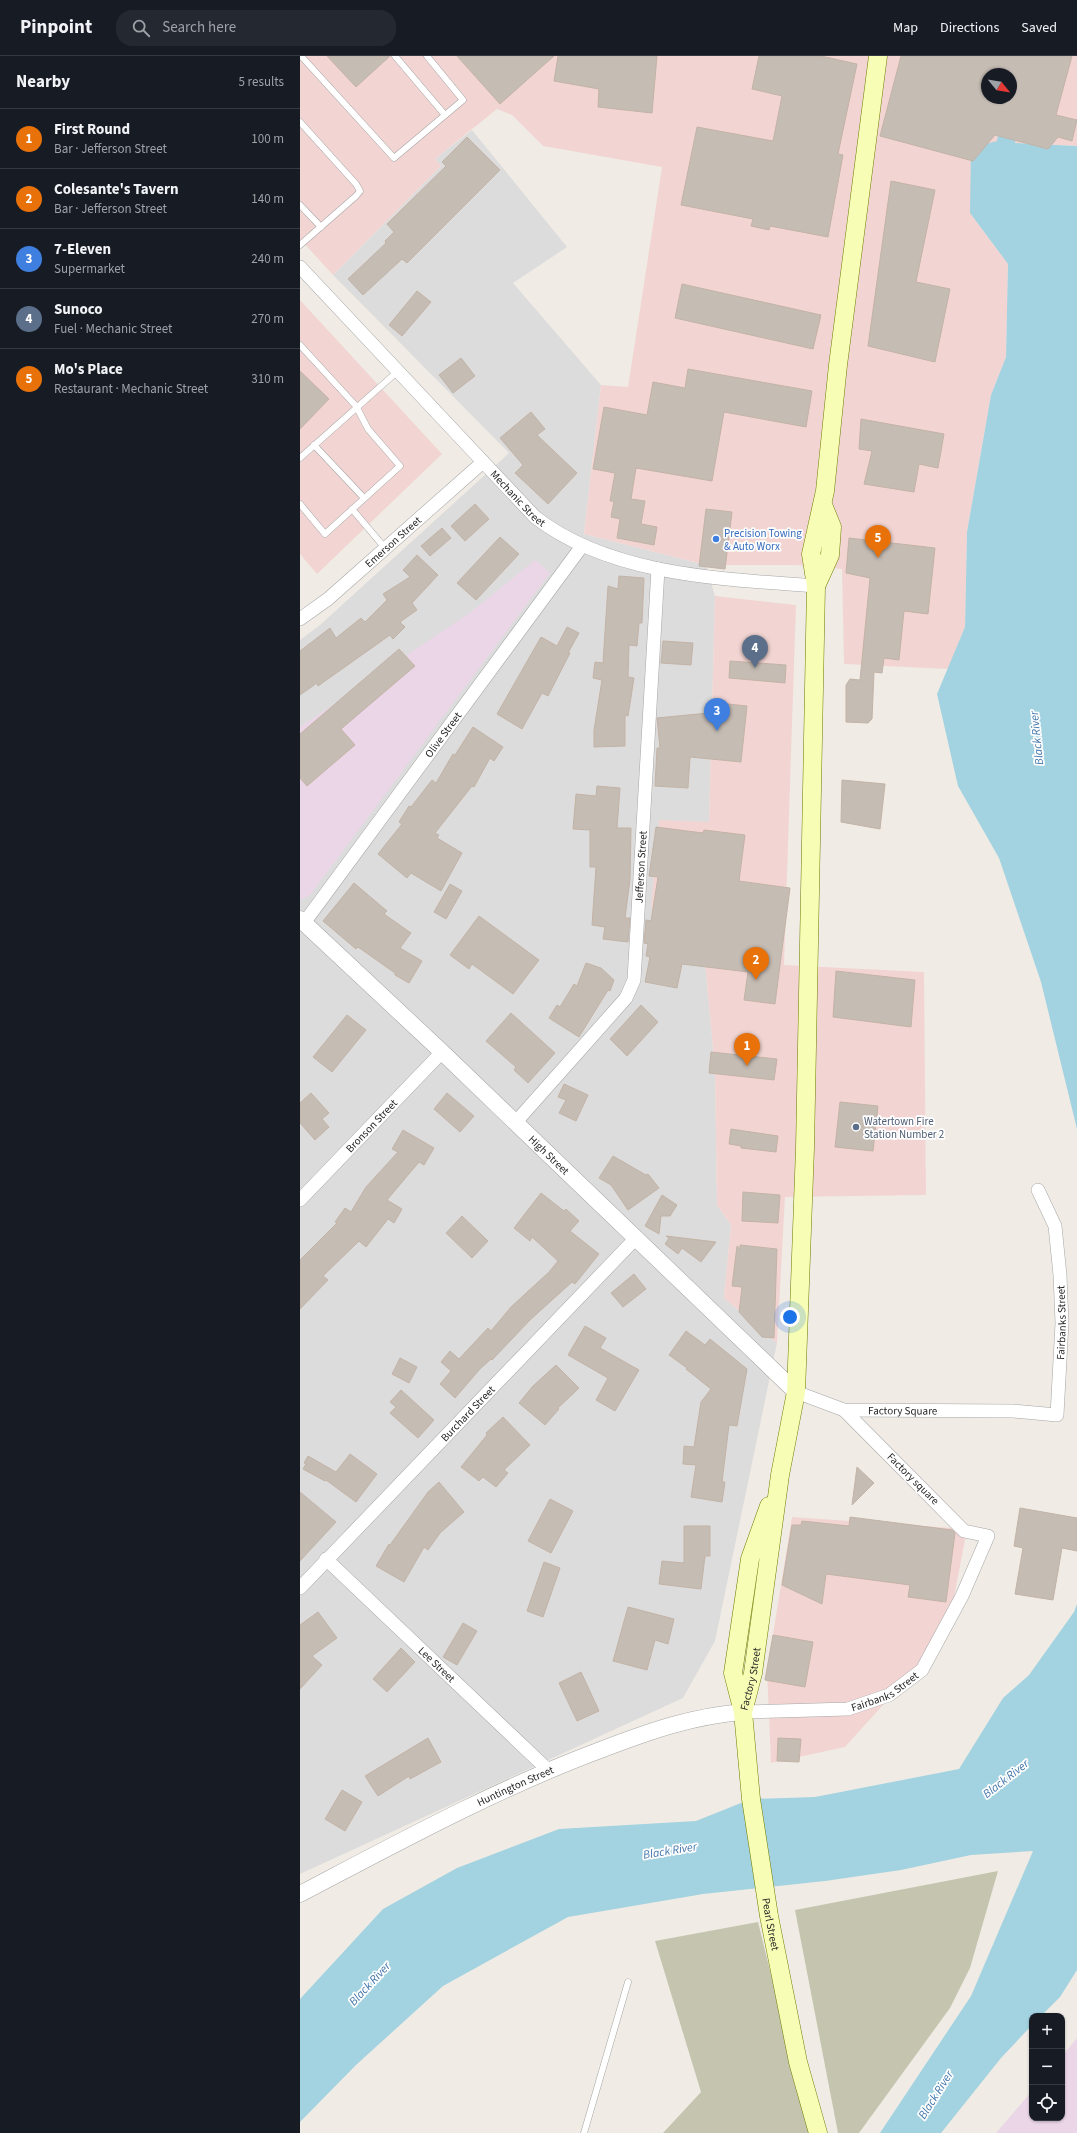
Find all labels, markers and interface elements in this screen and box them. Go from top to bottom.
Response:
search box [116,10,396,46]
text: Pinpoint [20,14,92,41]
icon: search [130,17,152,39]
text: Search here [162,17,236,38]
text: Map [893,18,918,38]
text: Directions [940,18,999,38]
text: Saved [1021,18,1057,38]
north arrow [981,68,1017,104]
text: Nearby [16,70,70,94]
text: 5 results [239,73,284,91]
text: First Round [54,119,130,140]
text: 1 [26,130,32,148]
text: 100 m [251,130,284,148]
text: Bar · Jefferson Street [54,140,167,158]
text: Colesante's Tavern [54,179,179,200]
text: 2 [26,190,32,208]
text: 140 m [251,190,284,208]
text: Bar · Jefferson Street [54,200,167,218]
text: 7-Eleven [54,239,111,260]
text: 3 [26,250,32,268]
text: 240 m [251,250,284,268]
text: Supermarket [54,260,125,278]
text: Sunoco [54,299,103,320]
text: 4 [26,310,32,328]
text: 270 m [251,310,284,328]
text: Fuel · Mechanic Street [54,320,172,338]
text: Mo's Place [54,359,123,380]
text: 5 [26,370,32,388]
text: 310 m [251,370,284,388]
text: Restaurant · Mechanic Street [54,380,208,398]
street label: Mechanic Street [487,467,549,530]
street label: Emerson Street [361,512,425,571]
pin: 5 [865,525,891,558]
place label: Precision Towing & Auto Worx [724,526,802,554]
marker: Precision Towing & Auto Worx [711,534,721,544]
pin: 4 [742,635,768,668]
pin: 3 [704,698,730,731]
street label: Olive Street [421,709,465,761]
water label: Black River [1026,709,1048,766]
street label: Jefferson Street [631,830,650,904]
pin: 2 [743,947,769,980]
pin: 1 [734,1033,760,1066]
street label: Bronson Street [342,1096,401,1156]
place label: Watertown Fire Station Number 2 [864,1114,944,1142]
marker: Watertown Fire Station Number 2 [851,1122,861,1132]
street label: High Street [525,1132,573,1178]
street label: Fairbanks Street [1053,1285,1070,1360]
your location [780,1307,800,1327]
street label: Burchard Street [437,1382,498,1445]
street label: Factory Square [868,1403,938,1418]
street label: Factory square [884,1450,943,1509]
street label: Lee Street [415,1643,459,1686]
street label: Factory Street [736,1646,764,1712]
street label: Fairbanks Street [849,1668,922,1715]
water label: Black River [979,1755,1033,1802]
street label: Huntington Street [474,1762,556,1810]
water label: Black River [642,1838,699,1864]
street label: Pearl Street [759,1897,783,1952]
water label: Black River [345,1958,395,2010]
map controls [1029,2013,1065,2121]
button: + [1029,2013,1065,2049]
button: − [1029,2049,1065,2085]
water label: Black River [914,2067,958,2123]
button: locate [1029,2085,1065,2121]

